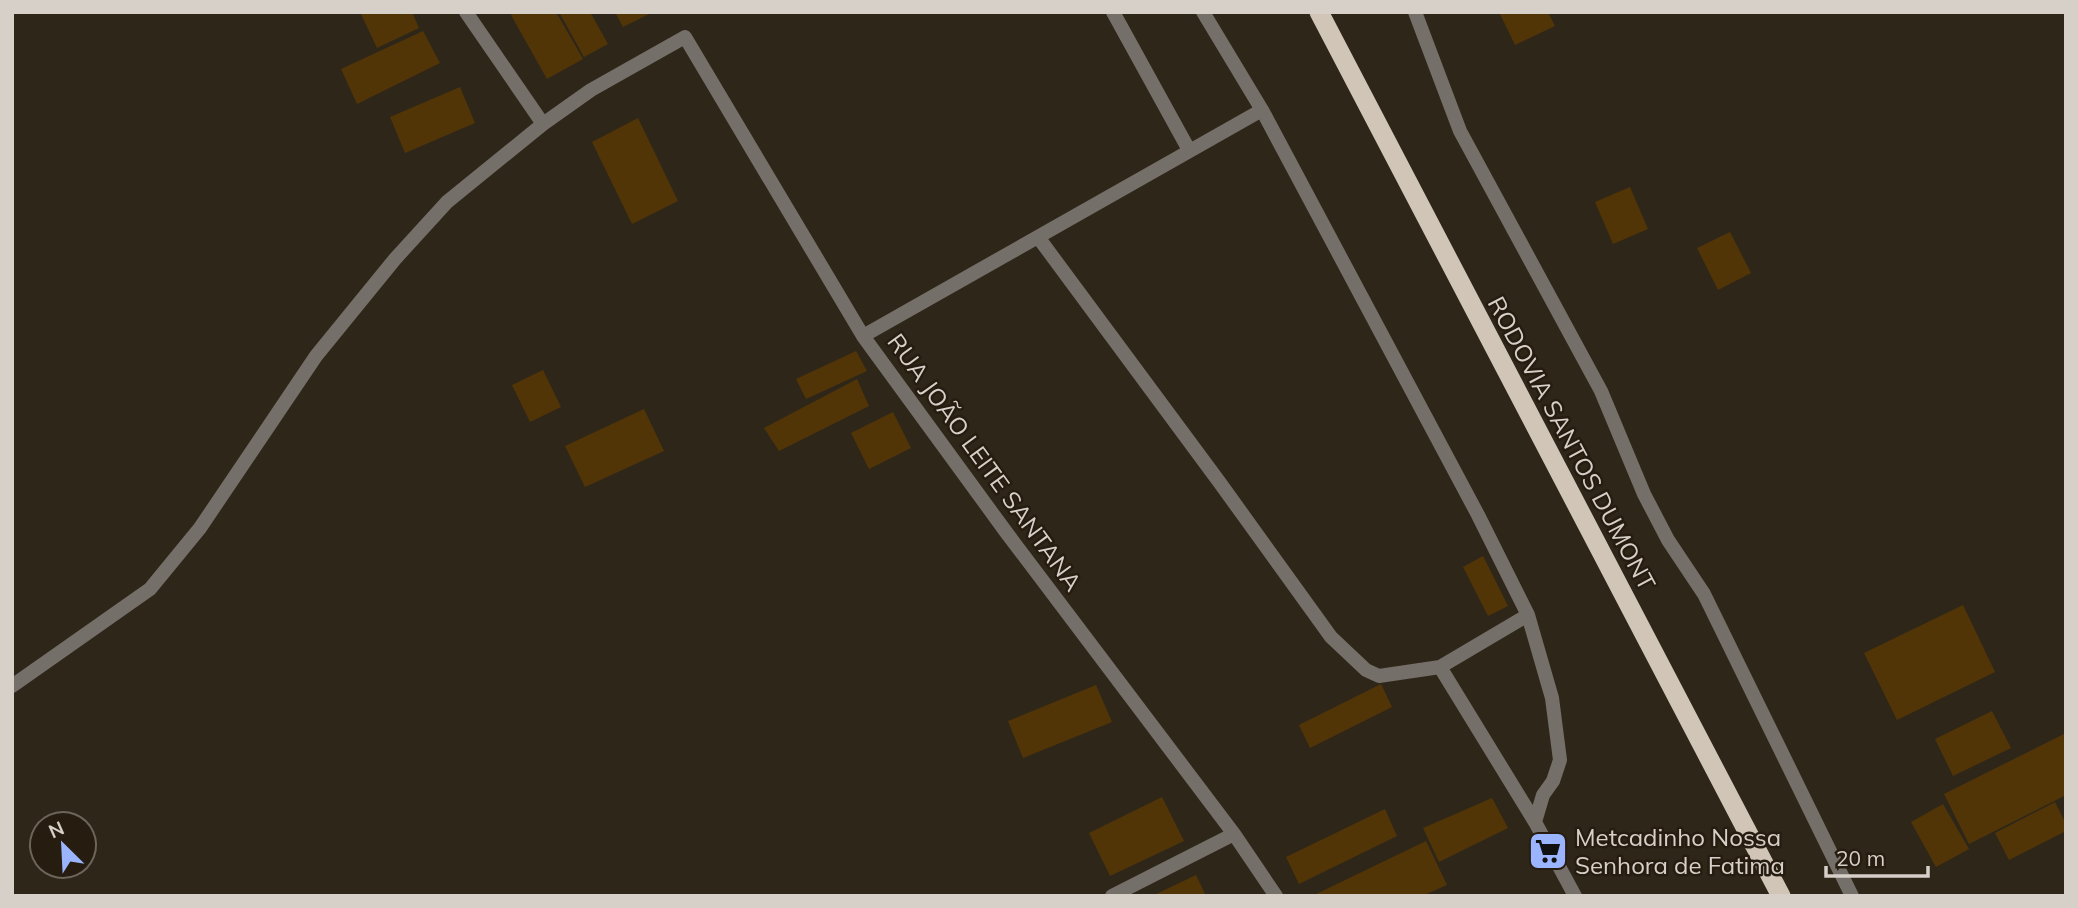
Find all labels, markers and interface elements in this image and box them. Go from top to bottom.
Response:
street label: RODOVIA SANTOS DUMONT [1482,291,1663,596]
street label: RUA JOÃO LEITE SANTANA [882,327,1089,597]
north arrow [28,810,98,880]
text: N [45,816,68,843]
place label: Metcadinho Nossa Senhora de Fatima [1575,822,1785,880]
supermarket icon: Metcadinho Nossa Senhora de Fatima [1527,830,1569,872]
scale bar [1826,834,1927,878]
text: 20 m [1836,845,1885,871]

